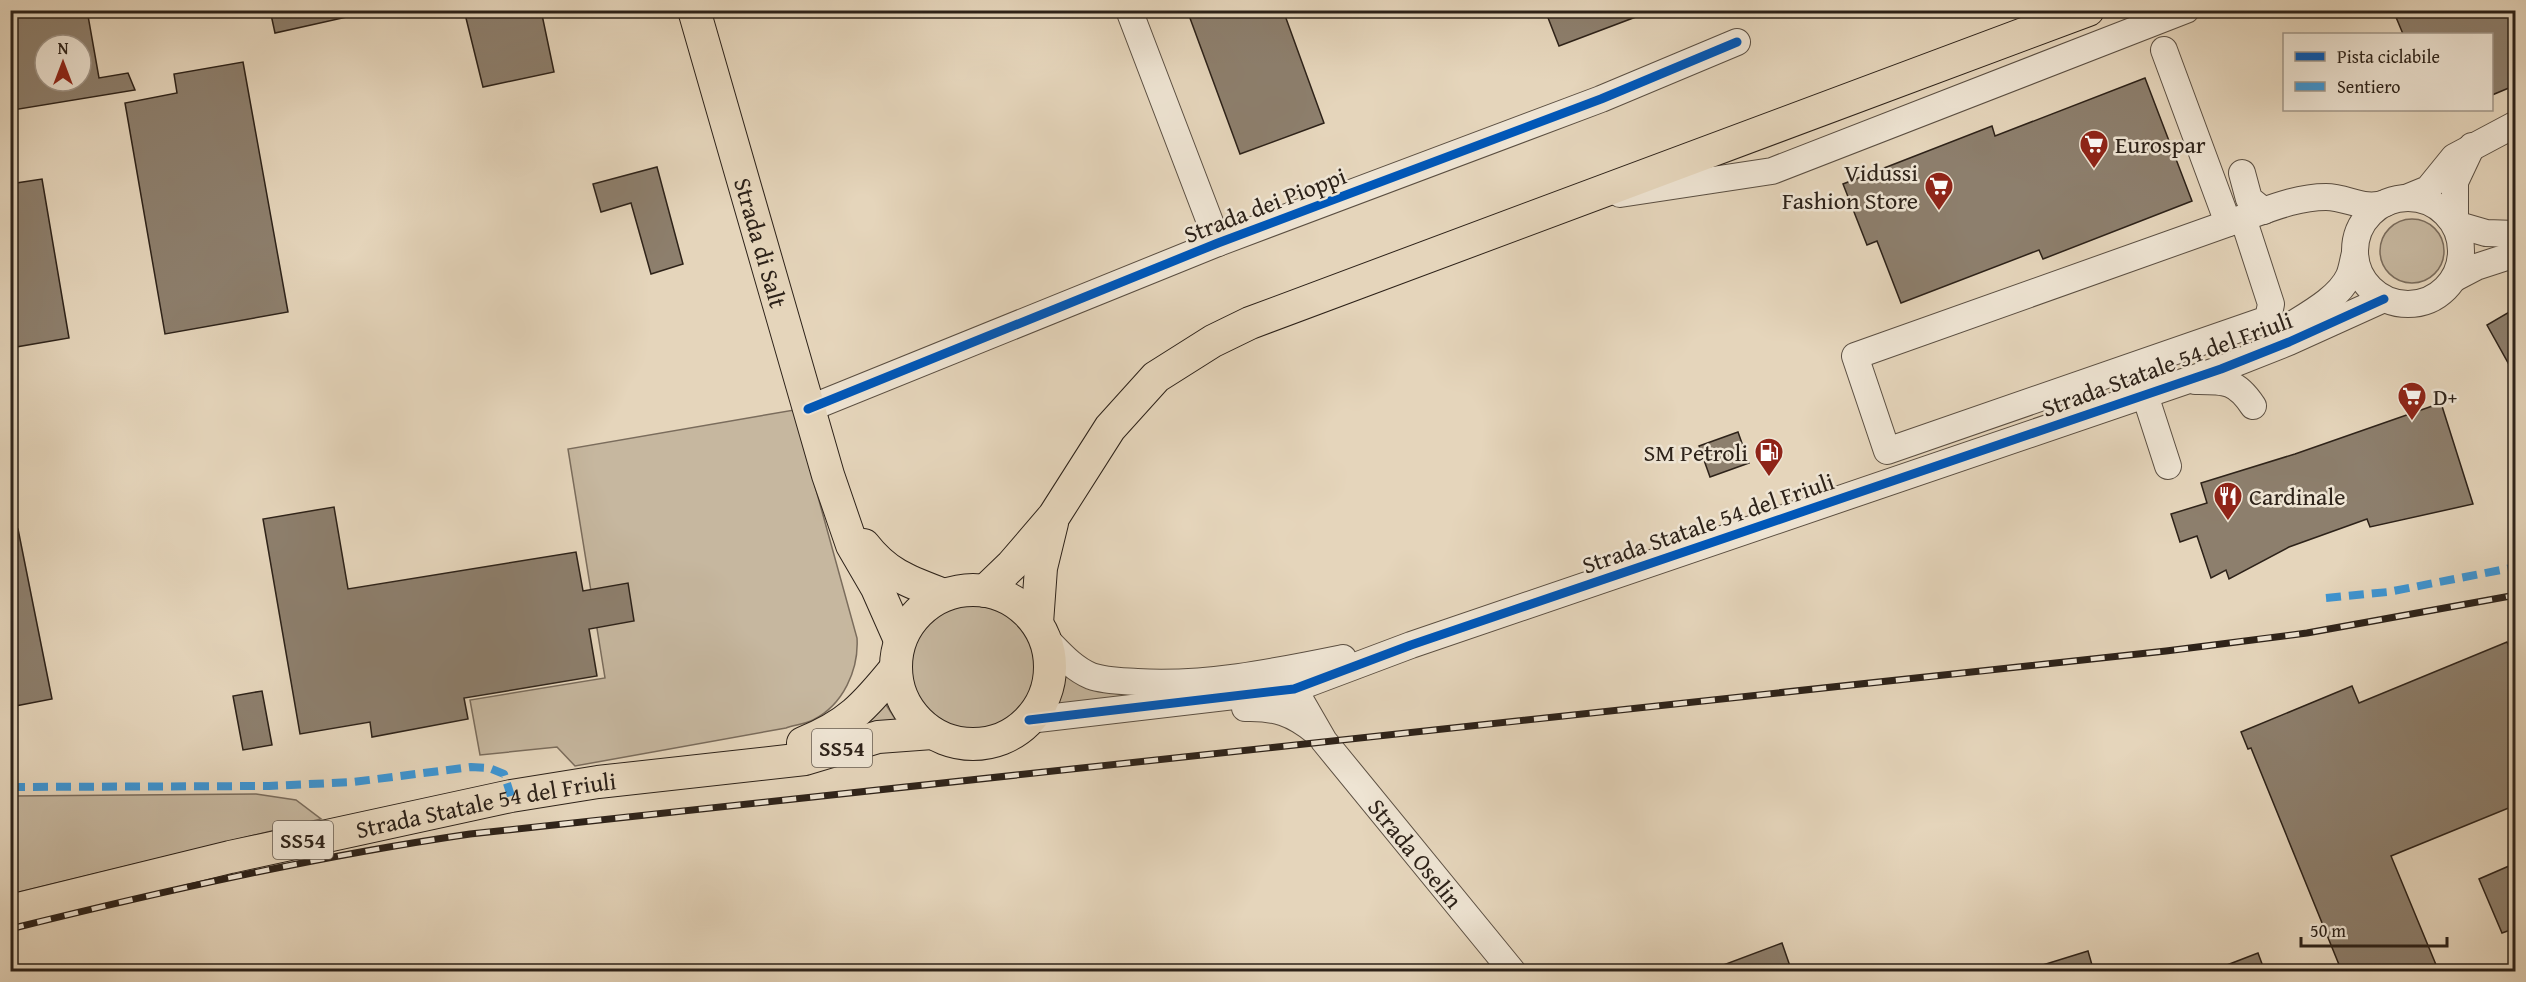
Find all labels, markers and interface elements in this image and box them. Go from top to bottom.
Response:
north arrow [33,33,93,93]
legend [2283,33,2493,111]
text: N [58,36,69,60]
text: Pista ciclabile [2337,43,2440,70]
text: Sentiero [2337,73,2401,100]
place label: Eurospar [2115,127,2206,162]
supermarket icon: Eurospar [2078,128,2110,170]
place label: Vidussi Fashion Store [1782,155,1918,218]
street label: Strada dei Pioppi [1179,158,1351,252]
supermarket icon: Vidussi Fashion Store [1923,170,1955,212]
street label: Strada di Salt [726,173,796,312]
street label: Strada Statale 54 del Friuli [2037,302,2298,426]
place label: D+ [2433,379,2458,414]
supermarket icon: D+ [2396,380,2428,422]
place label: SM Petroli [1643,435,1748,470]
fuel station icon: SM Petroli [1753,436,1785,478]
street label: Strada Statale 54 del Friuli [1577,463,1839,583]
place label: Cardinale [2249,479,2345,514]
restaurant icon: Cardinale [2212,480,2244,522]
road number: SS54 [812,729,872,767]
street label: Strada Statale 54 del Friuli [352,763,618,847]
street label: Strada Oselin [1360,791,1472,916]
road number: SS54 [273,821,333,859]
scale bar [2301,910,2446,948]
text: 50 m [2310,917,2346,944]

